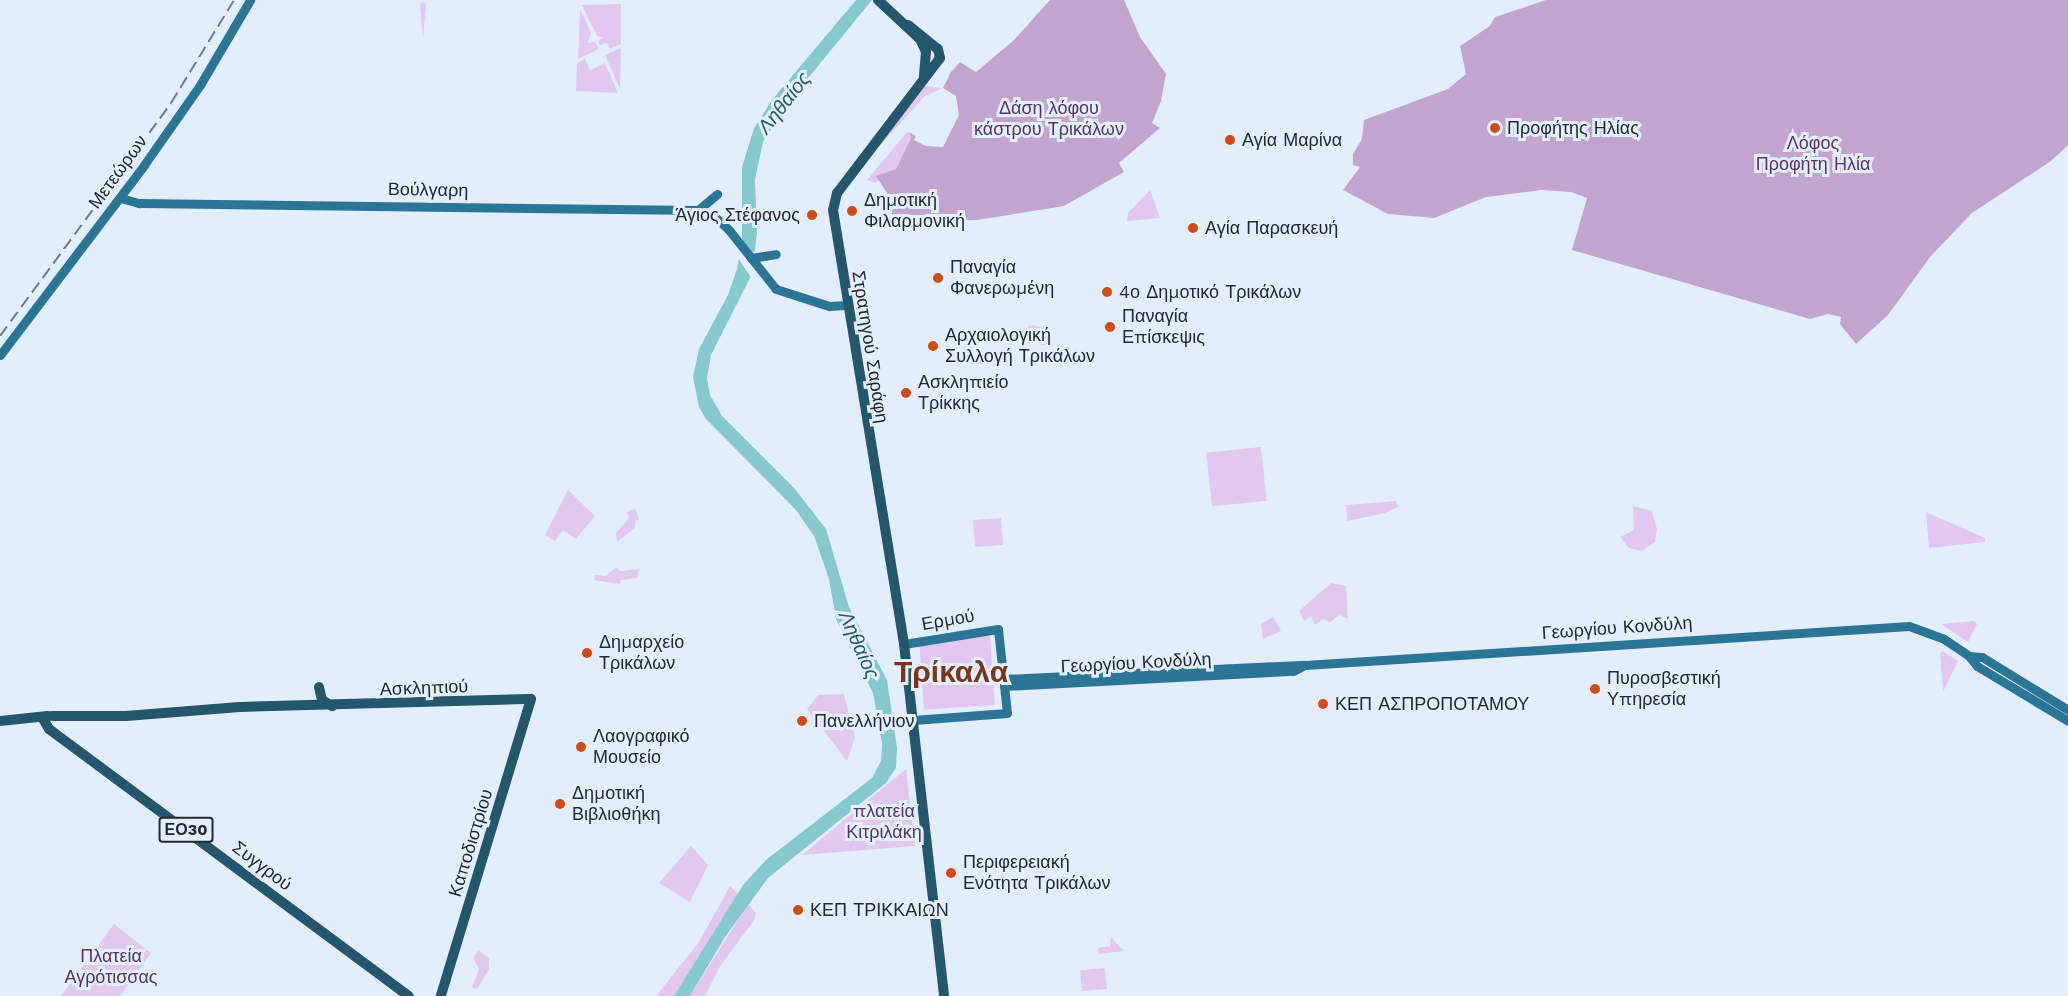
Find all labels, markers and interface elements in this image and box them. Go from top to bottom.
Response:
water label: Ληθαίος [752,67,816,139]
park label: Δάση λόφου κάστρου Τρικάλων [974,98,1124,140]
place label: Προφήτης Ηλίας [1507,117,1639,139]
marker: Προφήτης Ηλίας [1488,121,1502,135]
place label: Αγία Μαρίνα [1242,129,1342,151]
street label: Μετεώρων [84,131,152,213]
marker: Αγία Μαρίνα [1223,133,1237,147]
park label: Λόφος Προφήτη Ηλία [1756,133,1870,176]
street label: Βούλγαρη [388,178,468,202]
place label: Δημοτική Φιλαρμονική [864,190,965,232]
place label: Άγιος Στέφανος [675,204,800,226]
marker: Δημοτική Φιλαρμονική [845,204,859,218]
marker: Άγιος Στέφανος [805,208,819,222]
place label: Αγία Παρασκευή [1205,217,1338,239]
marker: Αγία Παρασκευή [1186,221,1200,235]
place label: Παναγία Φανερωμένη [950,257,1054,300]
street label: Στρατηγού Σαράφη [847,269,893,425]
marker: Παναγία Φανερωμένη [931,271,945,285]
place label: 4ο Δημοτικό Τρικάλων [1119,281,1301,303]
marker: 4ο Δημοτικό Τρικάλων [1100,285,1114,299]
place label: Παναγία Επίσκεψις [1122,306,1205,348]
marker: Παναγία Επίσκεψις [1103,320,1117,334]
place label: Αρχαιολογική Συλλογή Τρικάλων [945,325,1095,368]
marker: Αρχαιολογική Συλλογή Τρικάλων [926,339,940,353]
place label: Ασκληπιείο Τρίκκης [918,372,1008,415]
marker: Ασκληπιείο Τρίκκης [899,386,913,400]
street label: Ερμού [920,605,976,635]
water label: Ληθαίος [833,607,885,683]
street label: Γεωργίου Κονδύλη [1541,612,1693,644]
place label: Δημαρχείο Τρικάλων [599,632,684,674]
marker: Δημαρχείο Τρικάλων [580,646,594,660]
street label: Γεωργίου Κονδύλη [1060,648,1212,678]
district label: Τρίκαλα [894,654,1008,690]
place label: Πυροσβεστική Υπηρεσία [1607,668,1721,710]
street label: Ασκληπιού [380,676,468,700]
marker: Πυροσβεστική Υπηρεσία [1588,682,1602,696]
place label: ΚΕΠ ΑΣΠΡΟΠΟΤΑΜΟΥ [1335,693,1529,715]
marker: ΚΕΠ ΑΣΠΡΟΠΟΤΑΜΟΥ [1316,697,1330,711]
place label: Πανελλήνιον [814,710,914,732]
marker: Πανελλήνιον [795,714,809,728]
place label: Λαογραφικό Μουσείο [593,726,690,768]
marker: Λαογραφικό Μουσείο [574,740,588,754]
place label: Δημοτική Βιβλιοθήκη [572,783,660,826]
street label: Καποδιστρίου [444,786,498,900]
marker: Δημοτική Βιβλιοθήκη [553,797,567,811]
park label: πλατεία Κιτριλάκη [846,801,922,844]
road number: ΕΟ30 [158,817,214,843]
street label: Συγγρού [228,837,296,895]
place label: Περιφερειακή Ενότητα Τρικάλων [963,852,1110,894]
marker: Περιφερειακή Ενότητα Τρικάλων [944,866,958,880]
place label: ΚΕΠ ΤΡΙΚΚΑΙΩΝ [810,899,949,921]
marker: ΚΕΠ ΤΡΙΚΚΑΙΩΝ [791,903,805,917]
park label: Πλατεία Αγρότισσας [64,946,158,988]

